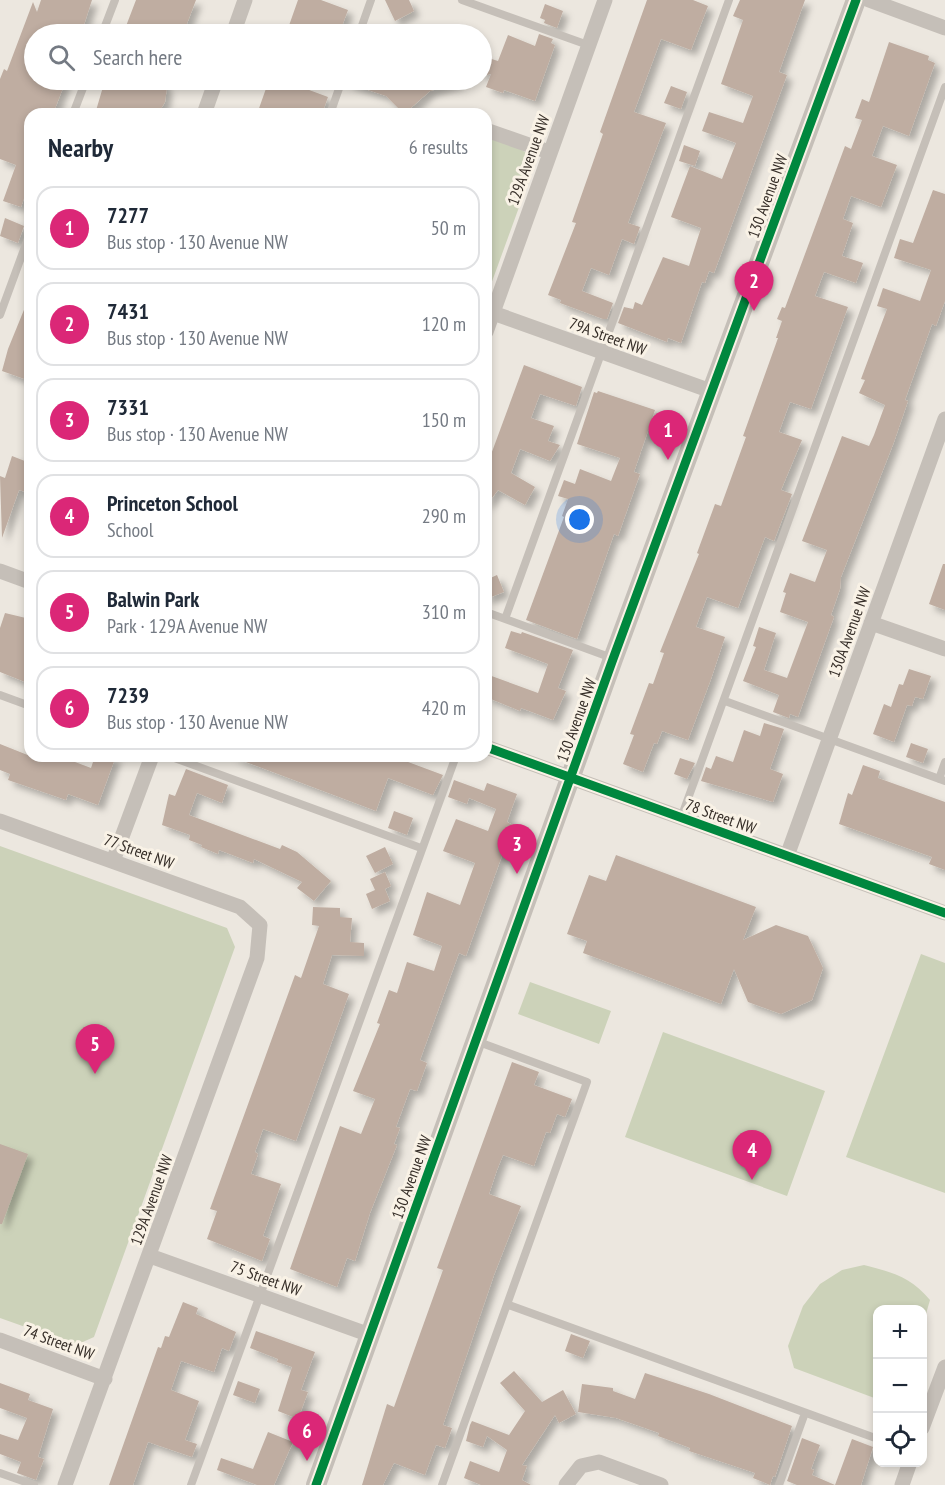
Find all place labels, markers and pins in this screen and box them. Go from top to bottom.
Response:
pin: 2 [734,262,774,311]
pin: 1 [648,410,688,460]
pin: 3 [498,824,536,874]
pin: 5 [76,1024,115,1074]
pin: 4 [732,1130,771,1180]
pin: 6 [288,1412,326,1461]

